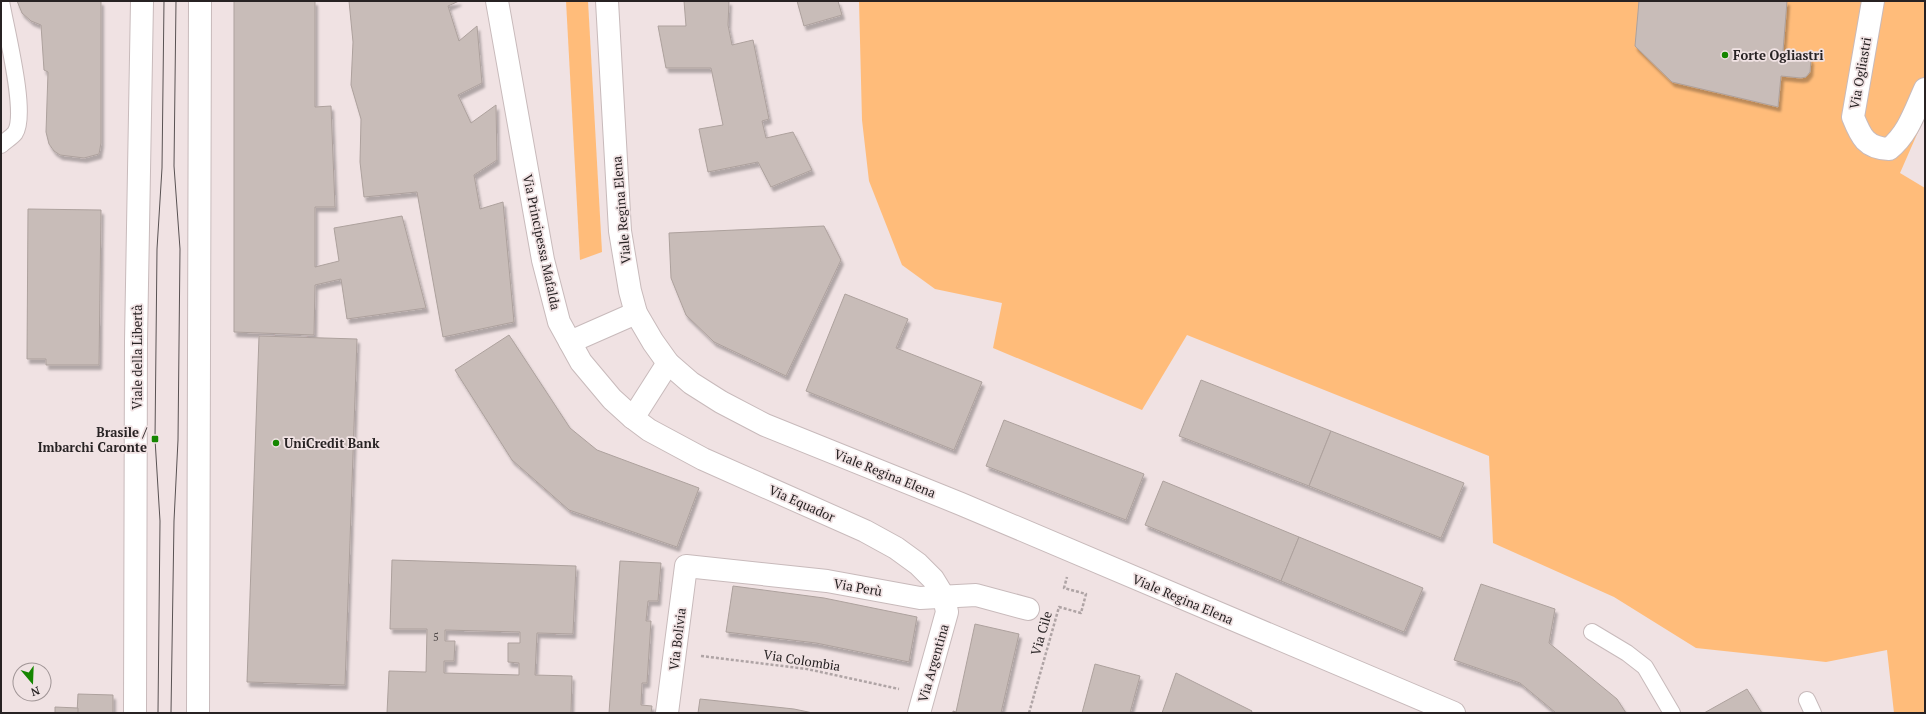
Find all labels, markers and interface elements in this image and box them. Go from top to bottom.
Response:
street label: Via Ogliastri [1845,36,1875,110]
place label: Forte Ogliastri [1733,46,1823,64]
marker: Forte Ogliastri [1720,50,1730,60]
street label: Viale Regina Elena [607,155,635,265]
street label: Via Principessa Mafalda [519,172,565,312]
street label: Viale della Libertà [128,304,146,410]
place label: Brasile / Imbarchi Caronte [38,423,148,456]
marker: Brasile / Imbarchi Caronte [150,434,160,444]
place label: UniCredit Bank [284,434,380,452]
marker: UniCredit Bank [271,438,281,448]
street label: Viale Regina Elena [832,444,939,502]
street label: Via Equador [766,480,838,526]
street label: Viale Regina Elena [1130,570,1237,629]
street label: Via Perù [832,574,884,600]
street label: Via Bolivia [664,606,690,671]
street label: Via Cile [1026,609,1056,657]
street label: Via Argentina [913,622,953,704]
house number: 5 [433,630,439,644]
street label: Via Colombia [762,645,842,675]
north arrow [12,662,52,702]
text: N [28,683,41,700]

